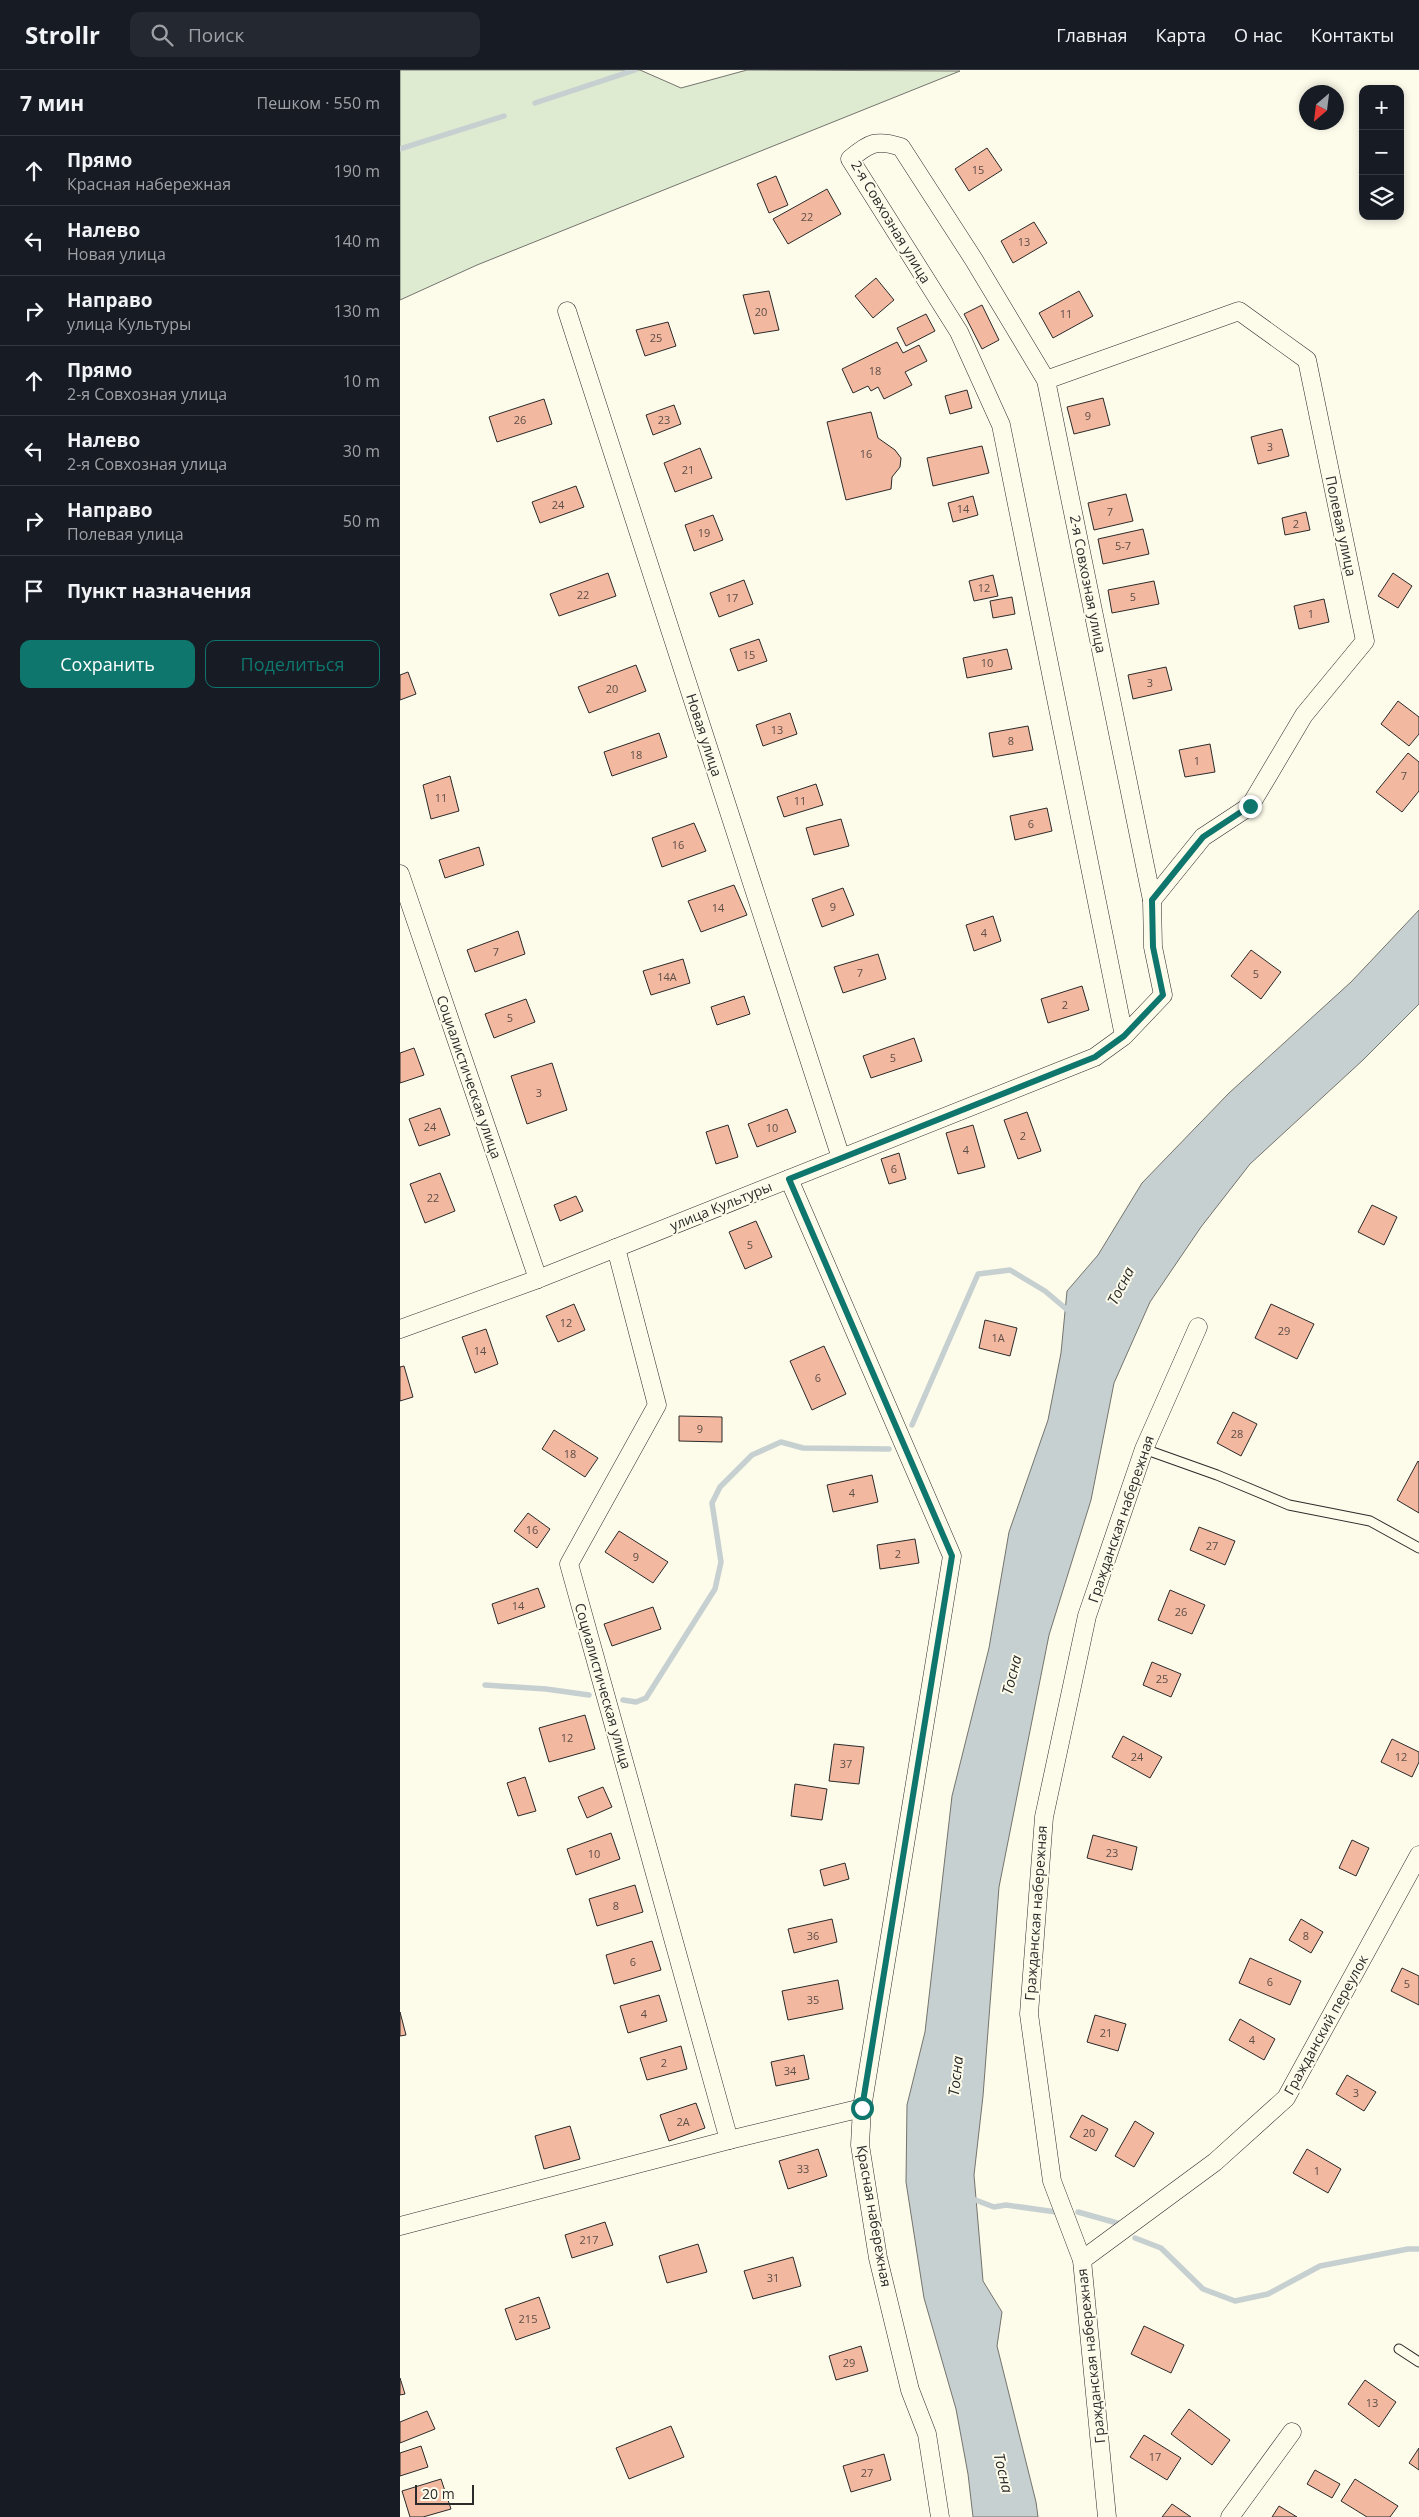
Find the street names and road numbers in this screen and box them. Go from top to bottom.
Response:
street label: 2-я Совхозная улица [847,157,936,287]
street label: Полевая улица [1322,474,1361,578]
street label: 2-я Совхозная улица [1066,513,1111,655]
street label: Новая улица [682,691,727,779]
street label: Социалистическая улица [433,993,506,1161]
street label: улица Культуры [667,1176,775,1235]
street label: Гражданская набережная [1083,1433,1158,1605]
street label: Социалистическая улица [571,1601,636,1771]
street label: Гражданская набережная [1020,1825,1051,2001]
street label: Гражданский переулок [1279,1951,1372,2098]
street label: Красная набережная [853,2144,896,2288]
street label: Гражданская набережная [1072,2268,1109,2444]

